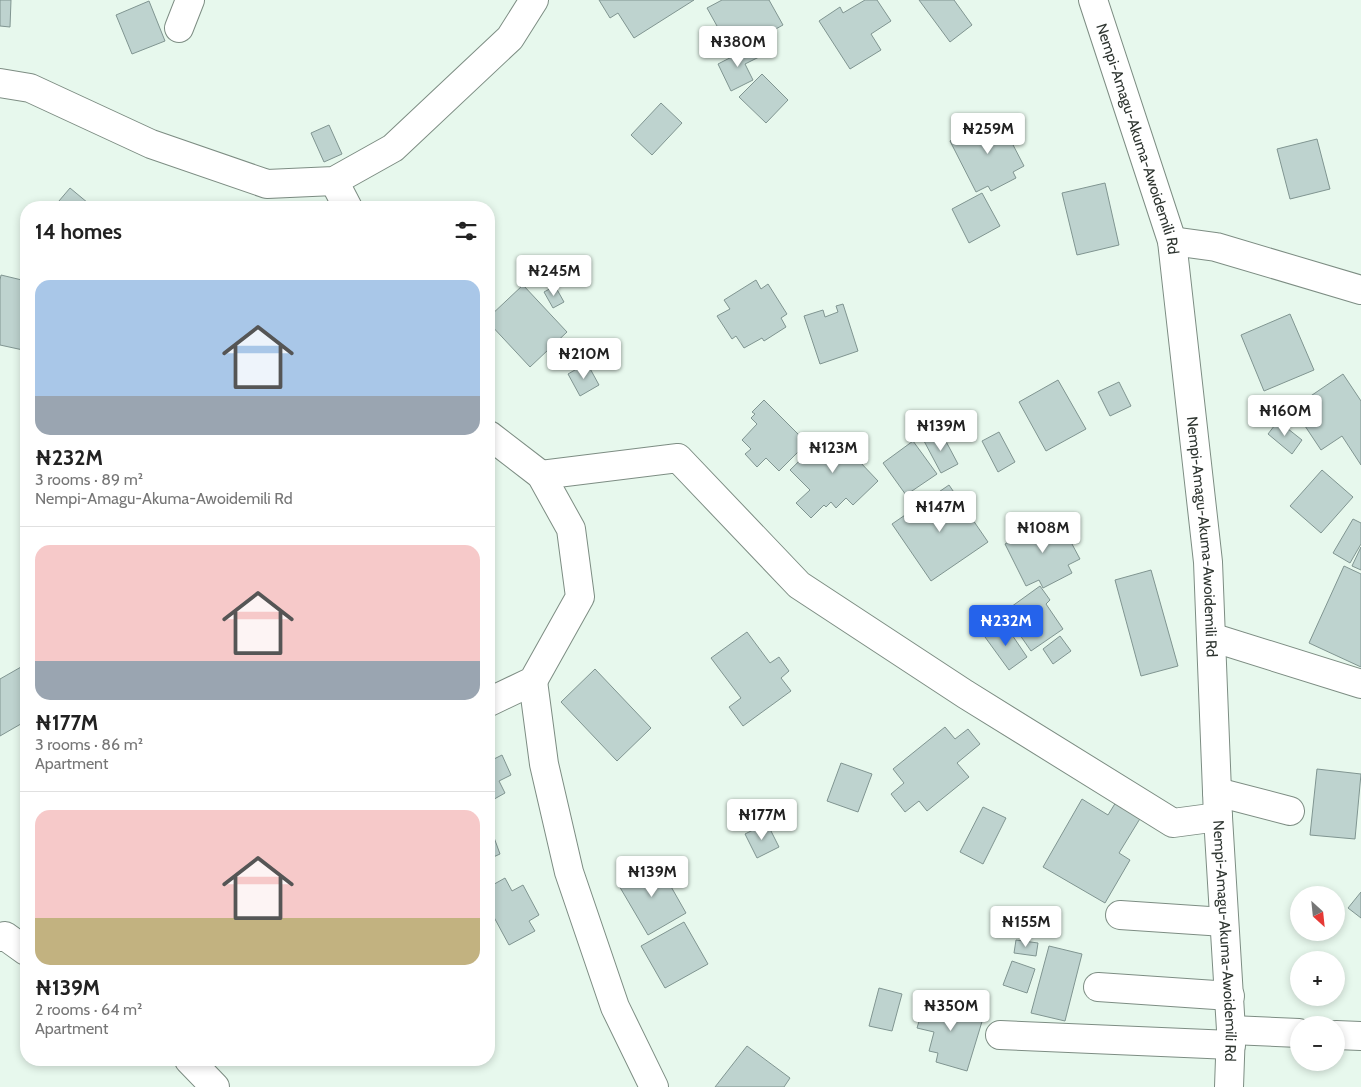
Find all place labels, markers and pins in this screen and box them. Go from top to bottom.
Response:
pin: ₦380M [703,26,773,68]
pin: ₦259M [953,112,1023,155]
pin: ₦245M [519,254,589,297]
pin: ₦210M [549,338,619,380]
pin: ₦160M [1250,394,1320,437]
pin: ₦139M [906,410,976,452]
pin: ₦123M [798,432,868,474]
pin: ₦147M [905,490,975,533]
pin: ₦108M [1008,512,1078,554]
pin: ₦232M [971,604,1041,647]
pin: ₦177M [727,798,797,841]
pin: ₦139M [617,856,687,898]
pin: ₦155M [991,906,1061,948]
pin: ₦350M [916,990,986,1032]

